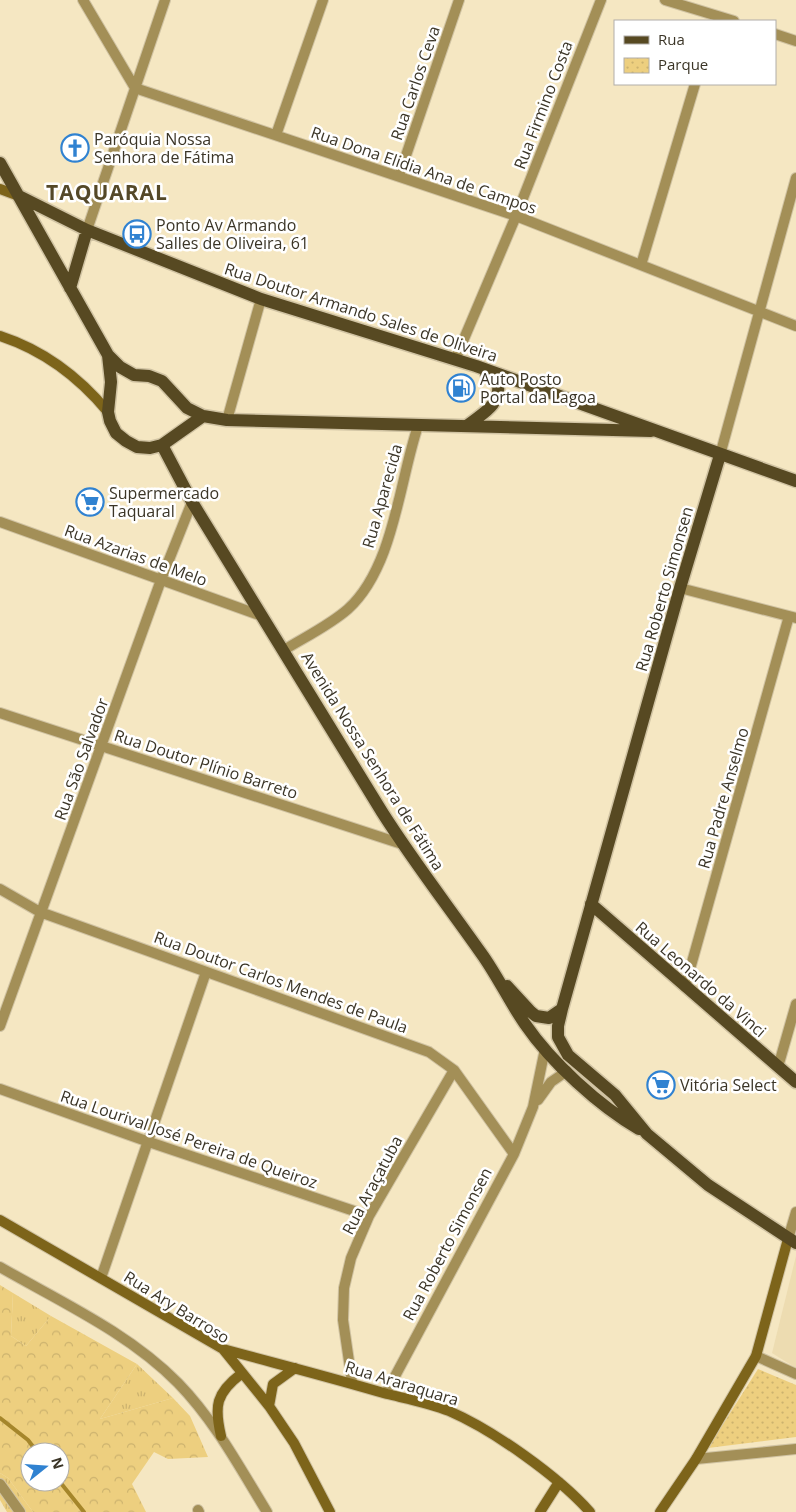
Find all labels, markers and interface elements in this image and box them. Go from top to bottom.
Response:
legend [614,20,776,85]
street label: Rua Carlos Ceva [385,23,445,143]
text: Rua [658,29,685,49]
street label: Rua Firmino Costa [508,38,578,172]
text: Parque [658,54,708,74]
street label: Rua Dona Elidia Ana de Campos [308,121,540,219]
place label: Paróquia Nossa Senhora de Fátima [94,128,234,168]
church icon: Paróquia Nossa Senhora de Fátima [60,133,90,163]
district label: TAQUARAL [46,178,168,206]
place label: Ponto Av Armando Salles de Oliveira, 61 [156,214,309,254]
bus stop icon: Ponto Av Armando Salles de Oliveira, 61 [122,219,152,249]
street label: Rua Doutor Armando Sales de Oliveira [222,257,500,367]
place label: Auto Posto Portal da Lagoa [480,368,596,408]
fuel station icon: Auto Posto Portal da Lagoa [446,373,476,403]
street label: Rua Aparecida [357,441,407,551]
place label: Supermercado Taquaral [109,482,219,522]
supermarket icon: Supermercado Taquaral [75,487,105,517]
street label: Rua Roberto Simonsen [630,504,698,674]
street label: Rua Azarias de Melo [62,519,210,591]
street label: Avenida Nossa Senhora de Fátima [296,648,450,874]
street label: Rua São Salvador [49,694,114,823]
street label: Rua Doutor Plínio Barreto [111,724,301,804]
street label: Rua Padre Anselmo [692,725,754,871]
street label: Rua Leonardo da Vinci [631,916,771,1042]
street label: Rua Doutor Carlos Mendes de Paula [151,926,411,1038]
supermarket icon: Vitória Select [646,1070,676,1100]
place label: Vitória Select [680,1074,777,1096]
street label: Rua Lourival José Pereira de Queiroz [58,1085,320,1193]
street label: Rua Araçatuba [337,1132,407,1238]
street label: Rua Roberto Simonsen [397,1164,497,1324]
street label: Rua Ary Barroso [120,1266,234,1348]
street label: Rua Araraquara [343,1355,461,1411]
north arrow [20,1442,70,1492]
text: N [47,1455,69,1471]

